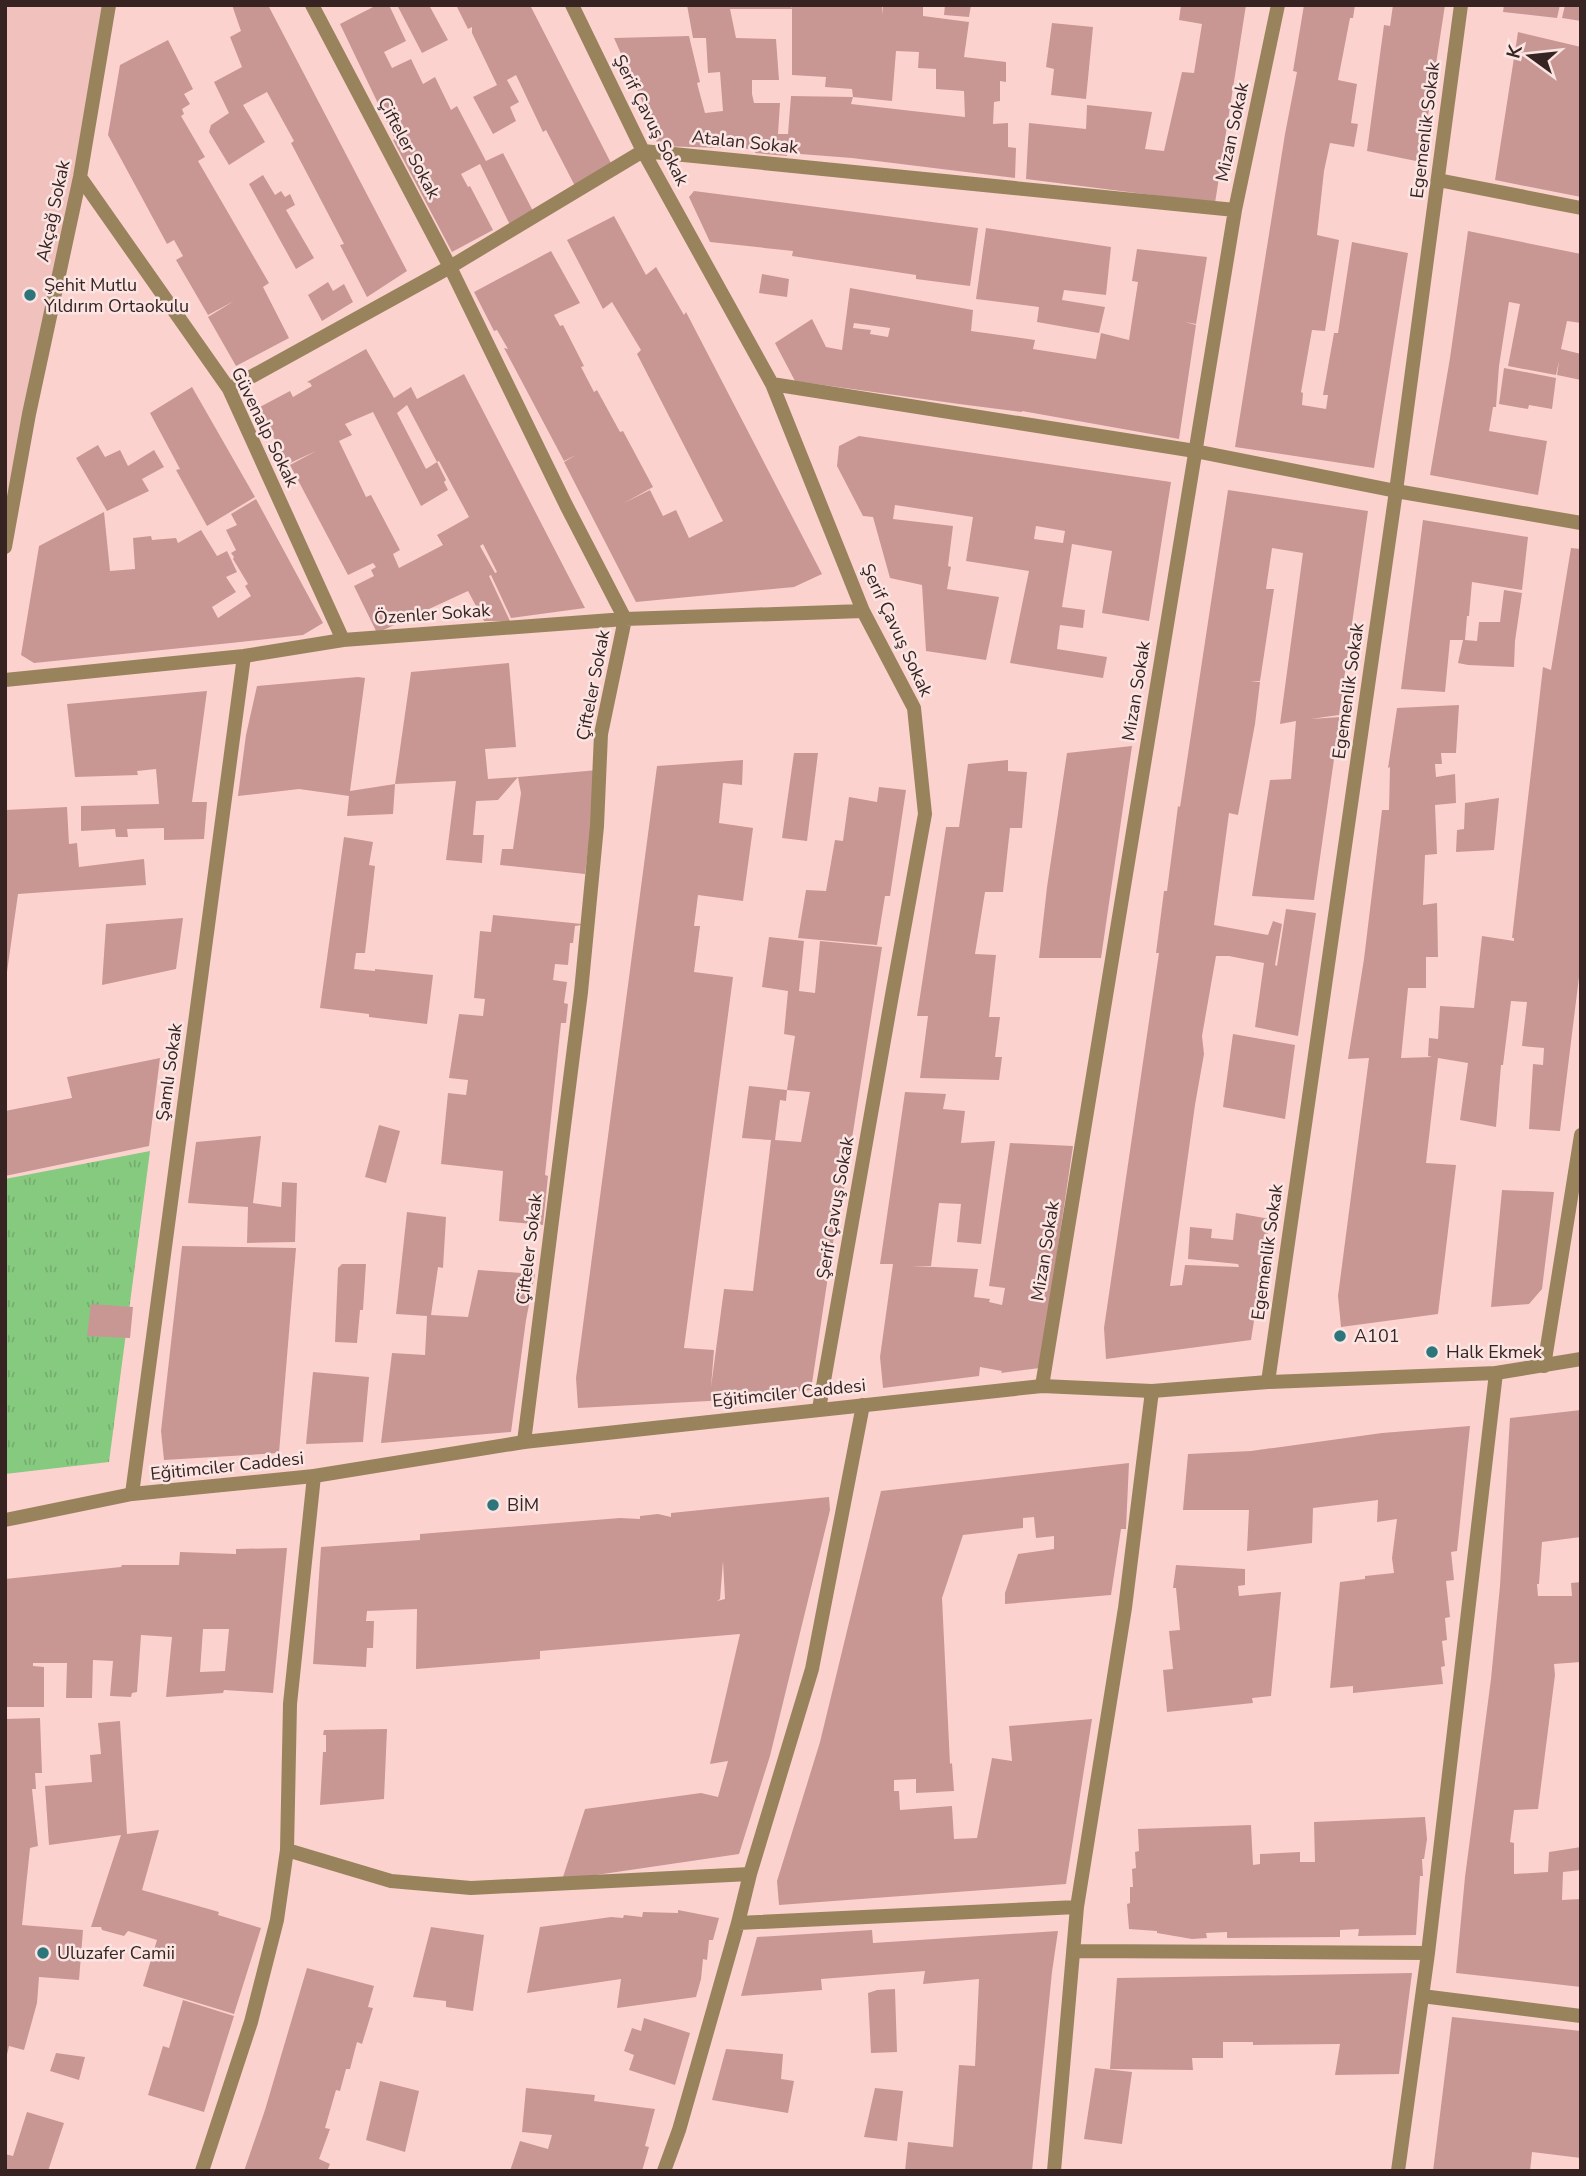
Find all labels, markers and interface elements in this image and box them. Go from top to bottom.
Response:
north arrow [1495,21,1565,91]
text: K [1500,41,1529,61]
street label: Şerif Çavuş Sokak [608,50,695,191]
street label: Egemenlik Sokak [1405,59,1445,200]
street label: Mizan Sokak [1210,79,1254,184]
street label: Çifteler Sokak [372,93,446,204]
street label: Atalan Sokak [691,124,800,160]
street label: Akçağ Sokak [31,157,76,264]
place label: Şehit Mutlu Yıldırım Ortaokulu [43,273,189,318]
marker: Şehit Mutlu Yıldırım Ortaokulu [22,287,38,303]
street label: Güvenalp Sokak [226,363,305,492]
street label: Şerif Çavuş Sokak [856,560,939,701]
street label: Özenler Sokak [373,598,492,630]
street label: Egemenlik Sokak [1327,620,1370,761]
street label: Çifteler Sokak [571,627,616,742]
street label: Mizan Sokak [1116,638,1156,743]
street label: Şamlı Sokak [150,1020,188,1123]
street label: Şerif Çavuş Sokak [811,1134,860,1281]
street label: Egemenlik Sokak [1246,1181,1289,1322]
street label: Çifteler Sokak [510,1191,548,1306]
street label: Mizan Sokak [1025,1198,1065,1303]
place label: A101 [1354,1324,1400,1348]
marker: A101 [1332,1328,1348,1344]
place label: Halk Ekmek [1446,1340,1543,1364]
marker: Halk Ekmek [1424,1344,1440,1360]
street label: Eğitimciler Caddesi [711,1373,867,1413]
street label: Eğitimciler Caddesi [149,1446,305,1486]
place label: BİM [507,1493,539,1517]
marker: BİM [485,1497,501,1513]
place label: Uluzafer Camii [57,1941,175,1965]
marker: Uluzafer Camii [35,1945,51,1961]

